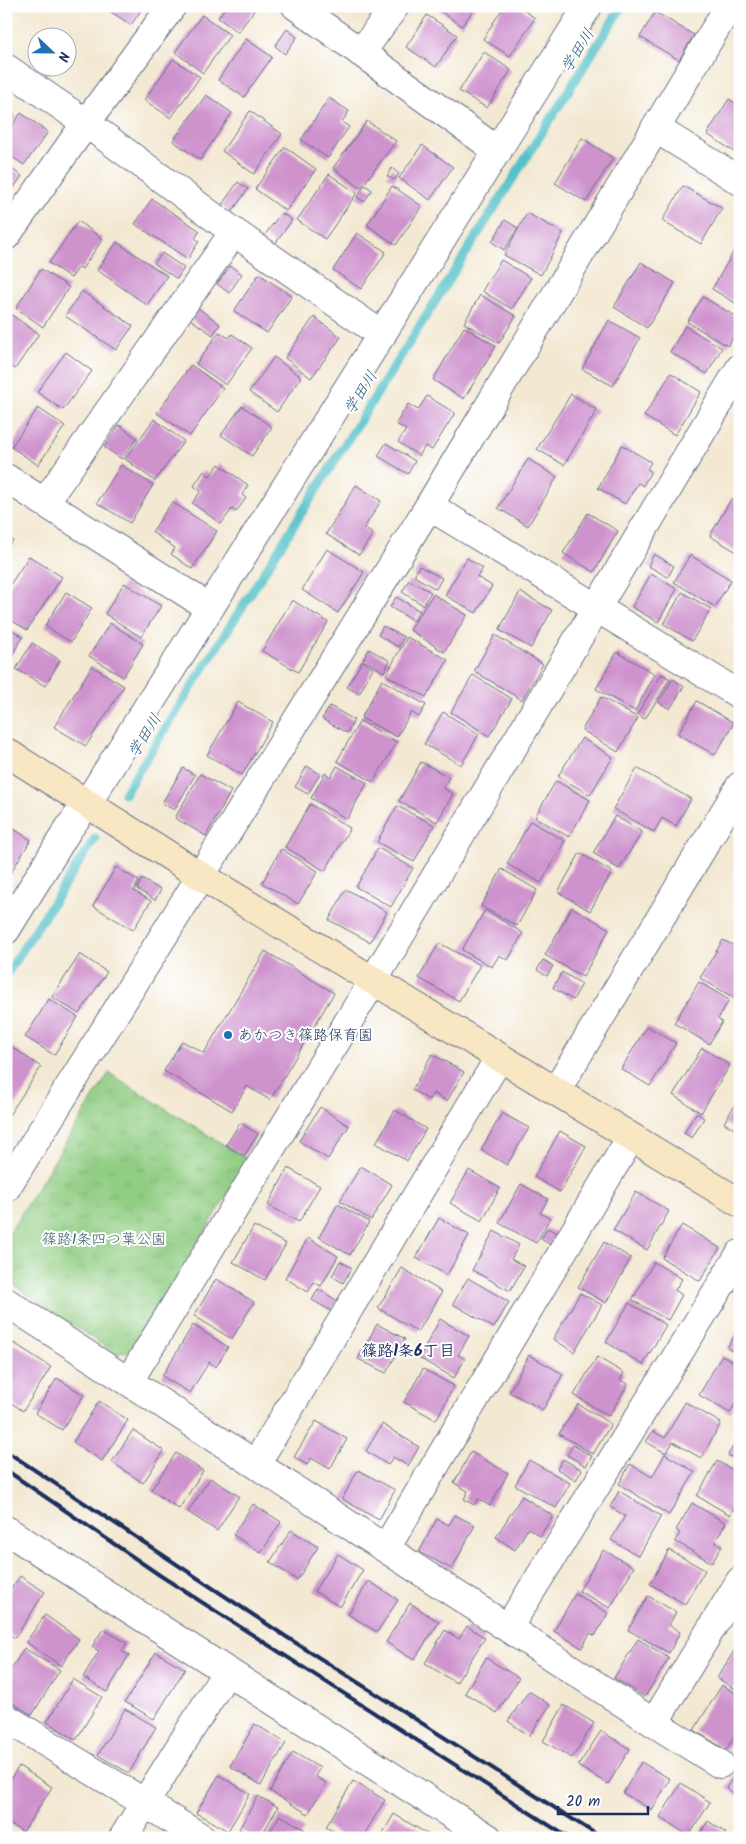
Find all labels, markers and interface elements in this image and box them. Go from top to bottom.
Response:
water label: 学田川 [555,24,602,78]
north arrow [28,28,78,78]
text: N [51,48,75,65]
water label: 学田川 [338,366,385,420]
water label: 学田川 [122,709,169,763]
place label: あかつき篠路保育園 [238,1024,373,1048]
marker: あかつき篠路保育園 [222,1029,234,1041]
park label: 篠路1条四つ葉公園 [42,1228,166,1252]
district label: 篠路1条6丁目 [361,1339,455,1364]
scale bar [558,1784,648,1816]
text: 20 m [566,1790,600,1814]

